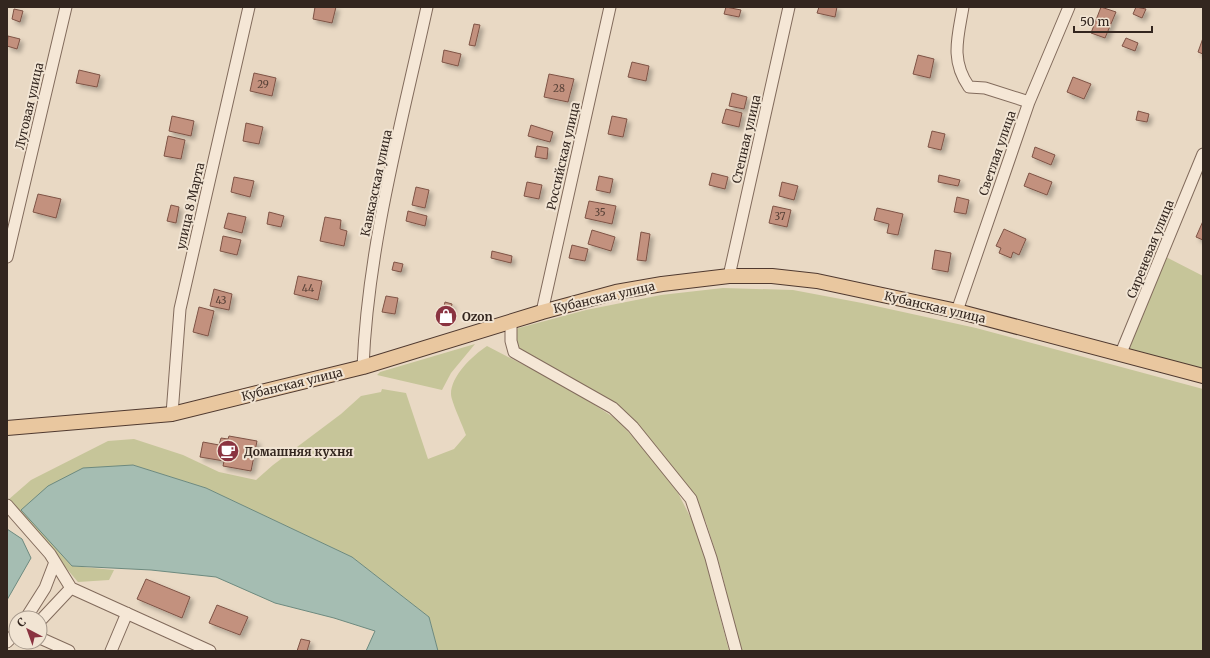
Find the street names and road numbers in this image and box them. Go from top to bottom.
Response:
street label: Луговая улица [12,60,46,151]
street label: Степная улица [729,93,764,185]
street label: Российская улица [543,100,583,211]
street label: Светлая улица [975,108,1019,197]
street label: Кавказская улица [357,128,395,238]
street label: улица 8 Марта [173,161,207,251]
street label: Сиреневая улица [1123,197,1177,300]
street label: Кубанская улица [552,278,657,316]
street label: Кубанская улица [883,288,988,326]
street label: Кубанская улица [240,364,345,404]

